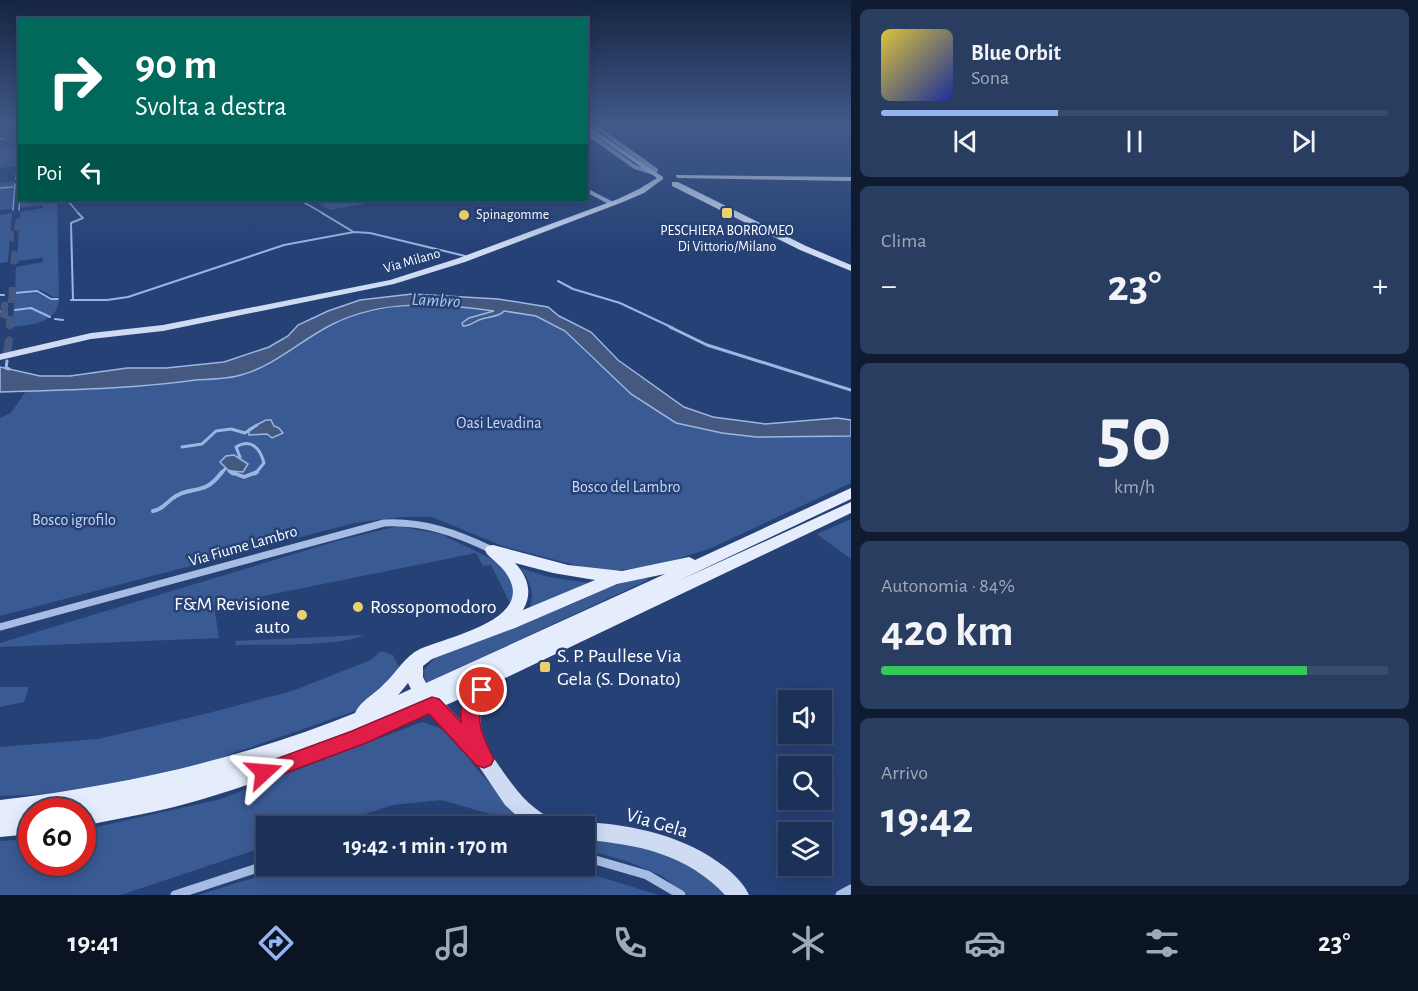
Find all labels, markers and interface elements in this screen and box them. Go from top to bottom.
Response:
icon: right [36,42,114,120]
text: Blue Orbit [971,42,1061,64]
text: 90 m [135,44,217,86]
text: Sona [971,68,1009,88]
text: Svolta a destra [135,93,287,120]
icon: previous [949,125,982,158]
icon: pause [1118,125,1151,158]
icon: next [1287,125,1320,158]
icon: left [75,156,108,189]
text: Poi [36,162,63,184]
marker: PESCHIERA BORROMEO Di Vittorio/Milano [720,206,734,220]
marker: Spinagomme [457,208,471,222]
place label: Spinagomme [476,208,549,222]
place label: PESCHIERA BORROMEO Di Vittorio/Milano [660,224,794,254]
text: Clima [881,231,926,251]
street label: Via Milano [382,246,442,276]
text: 23° [1108,264,1161,309]
text: − [881,270,897,303]
text: + [1372,270,1388,303]
water label: Lambro [411,291,461,311]
text: 50 [1097,397,1172,475]
park label: Oasi Levadina [456,415,542,431]
text: km/h [1114,477,1155,497]
park label: Bosco del Lambro [572,479,681,495]
park label: Bosco igrofilo [32,512,116,528]
street label: Via Fiume Lambro [187,523,299,569]
text: Autonomia · 84% [881,576,1015,596]
place label: F&M Revisione auto [174,594,290,637]
place label: Rossopomodoro [370,597,497,617]
marker: Rossopomodoro [351,600,365,614]
marker: F&M Revisione auto [295,608,309,622]
text: 420 km [881,609,1014,654]
place label: S. P. Paullese Via Gela (S. Donato) [557,646,681,689]
marker: S. P. Paullese Via Gela (S. Donato) [538,660,552,674]
pin [456,664,507,715]
icon: arrive [465,673,498,706]
map controls [778,690,832,876]
button: sound [778,690,832,744]
position arrow [232,740,296,804]
button: search [778,756,832,810]
text: Arrivo [881,763,928,783]
text: 19:42 [881,796,973,841]
speed limit sign: 60 [18,798,96,876]
street label: Via Gela [624,805,690,841]
button: layers [778,822,832,876]
text: 19:42 · 1 min · 170 m [343,835,508,857]
icon: directions [255,922,297,964]
icon: music [432,922,474,964]
icon: phone [609,922,651,964]
icon: climate [787,922,829,964]
icon: car [964,922,1006,964]
icon: filters [1141,922,1183,964]
text: 19:41 [68,929,120,956]
text: 23° [1318,929,1350,956]

